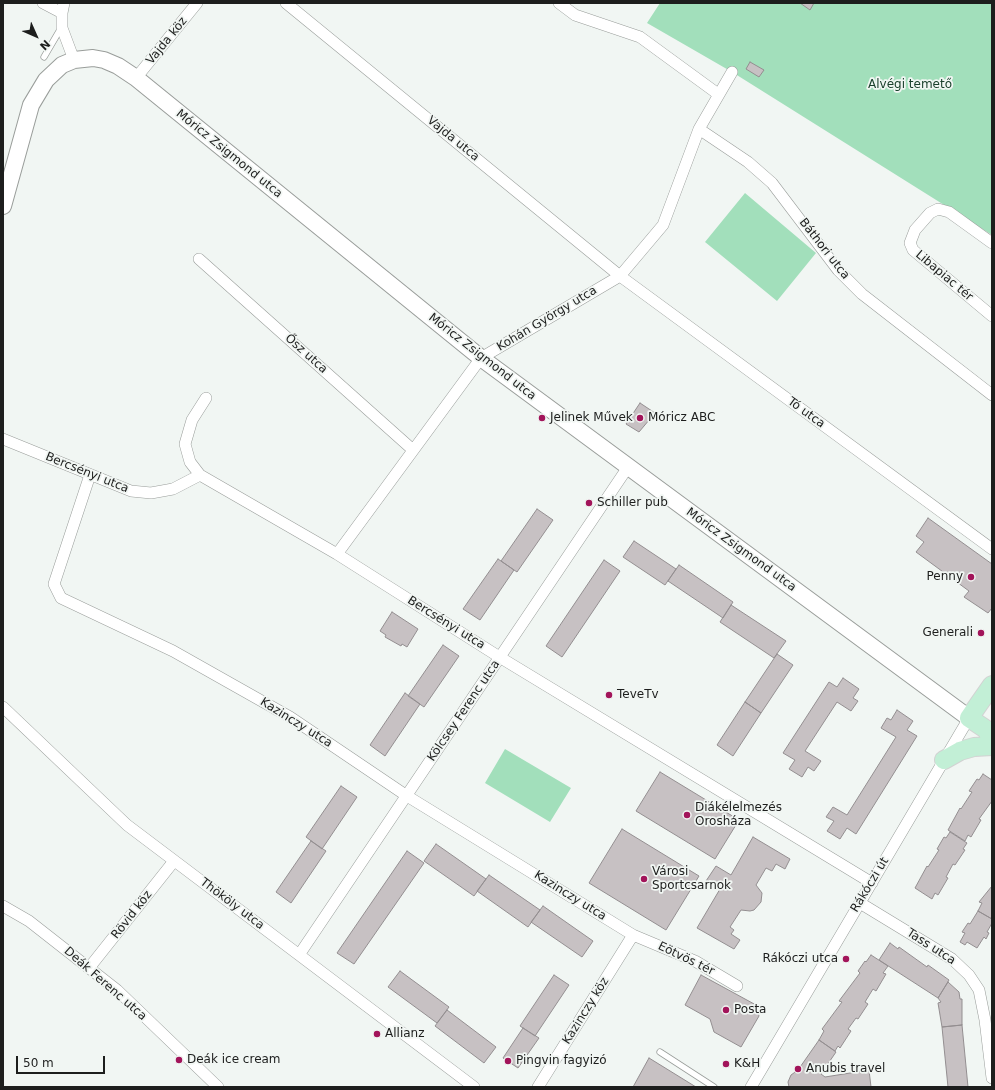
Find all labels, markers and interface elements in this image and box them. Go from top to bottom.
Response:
street label: Vajda köz [143,14,191,68]
north arrow [16,16,56,56]
text: N [37,37,53,53]
park label: Alvégi temető [868,78,952,92]
street label: Móricz Zsigmond utca [173,107,285,201]
street label: Vajda utca [424,114,482,164]
street label: Báthori utca [796,216,852,282]
street label: Libapiac tér [912,248,976,304]
street label: Kohán György utca [494,283,600,355]
street label: Móricz Zsigmond utca [425,311,539,403]
street label: Ősz utca [282,331,330,377]
street label: Tó utca [784,395,828,431]
place label: Jelinek Művek [550,411,633,425]
place label: Móricz ABC [648,411,715,425]
marker: Jelinek Művek [537,413,547,423]
marker: Móricz ABC [635,413,645,423]
street label: Bercsényi utca [43,450,131,496]
place label: Schiller pub [597,496,668,510]
marker: Schiller pub [584,498,594,508]
street label: Móricz Zsigmond utca [683,505,799,595]
place label: Penny [926,570,963,584]
marker: Penny [966,572,976,582]
street label: Bercsényi utca [405,593,487,653]
place label: Generali [922,626,973,640]
marker: Generali [976,628,986,638]
street label: Kölcsey Ferenc utca [425,658,503,764]
place label: TeveTv [617,688,659,702]
marker: TeveTv [604,690,614,700]
street label: Kazinczy utca [257,695,335,751]
place label: Diákélelmezés Orosháza [695,801,782,829]
marker: Diákélelmezés Orosháza [682,810,692,820]
street label: Rákóczi út [848,855,892,915]
place label: Városi Sportcsarnok [652,865,731,893]
street label: Kazinczy utca [531,868,609,924]
marker: Városi Sportcsarnok [639,874,649,884]
street label: Thököly utca [197,875,267,933]
street label: Rövid köz [109,888,155,942]
street label: Tass utca [904,926,958,968]
street label: Eötvös tér [655,939,717,979]
street label: Deák Ferenc utca [61,944,149,1024]
place label: Rákóczi utca [762,952,838,966]
marker: Rákóczi utca [841,954,851,964]
street label: Kazinczy köz [560,975,612,1047]
place label: Posta [734,1003,766,1017]
marker: Posta [721,1005,731,1015]
place label: Allianz [385,1027,424,1041]
marker: Allianz [372,1029,382,1039]
scale bar [18,1048,107,1074]
place label: Deák ice cream [187,1053,281,1067]
place label: Pingvin fagyizó [516,1054,607,1068]
marker: Deák ice cream [174,1055,184,1065]
text: 50 m [23,1056,54,1070]
marker: Pingvin fagyizó [503,1056,513,1066]
place label: K&H [734,1057,760,1071]
marker: K&H [721,1059,731,1069]
place label: Anubis travel [806,1062,885,1076]
marker: Anubis travel [793,1064,803,1074]

